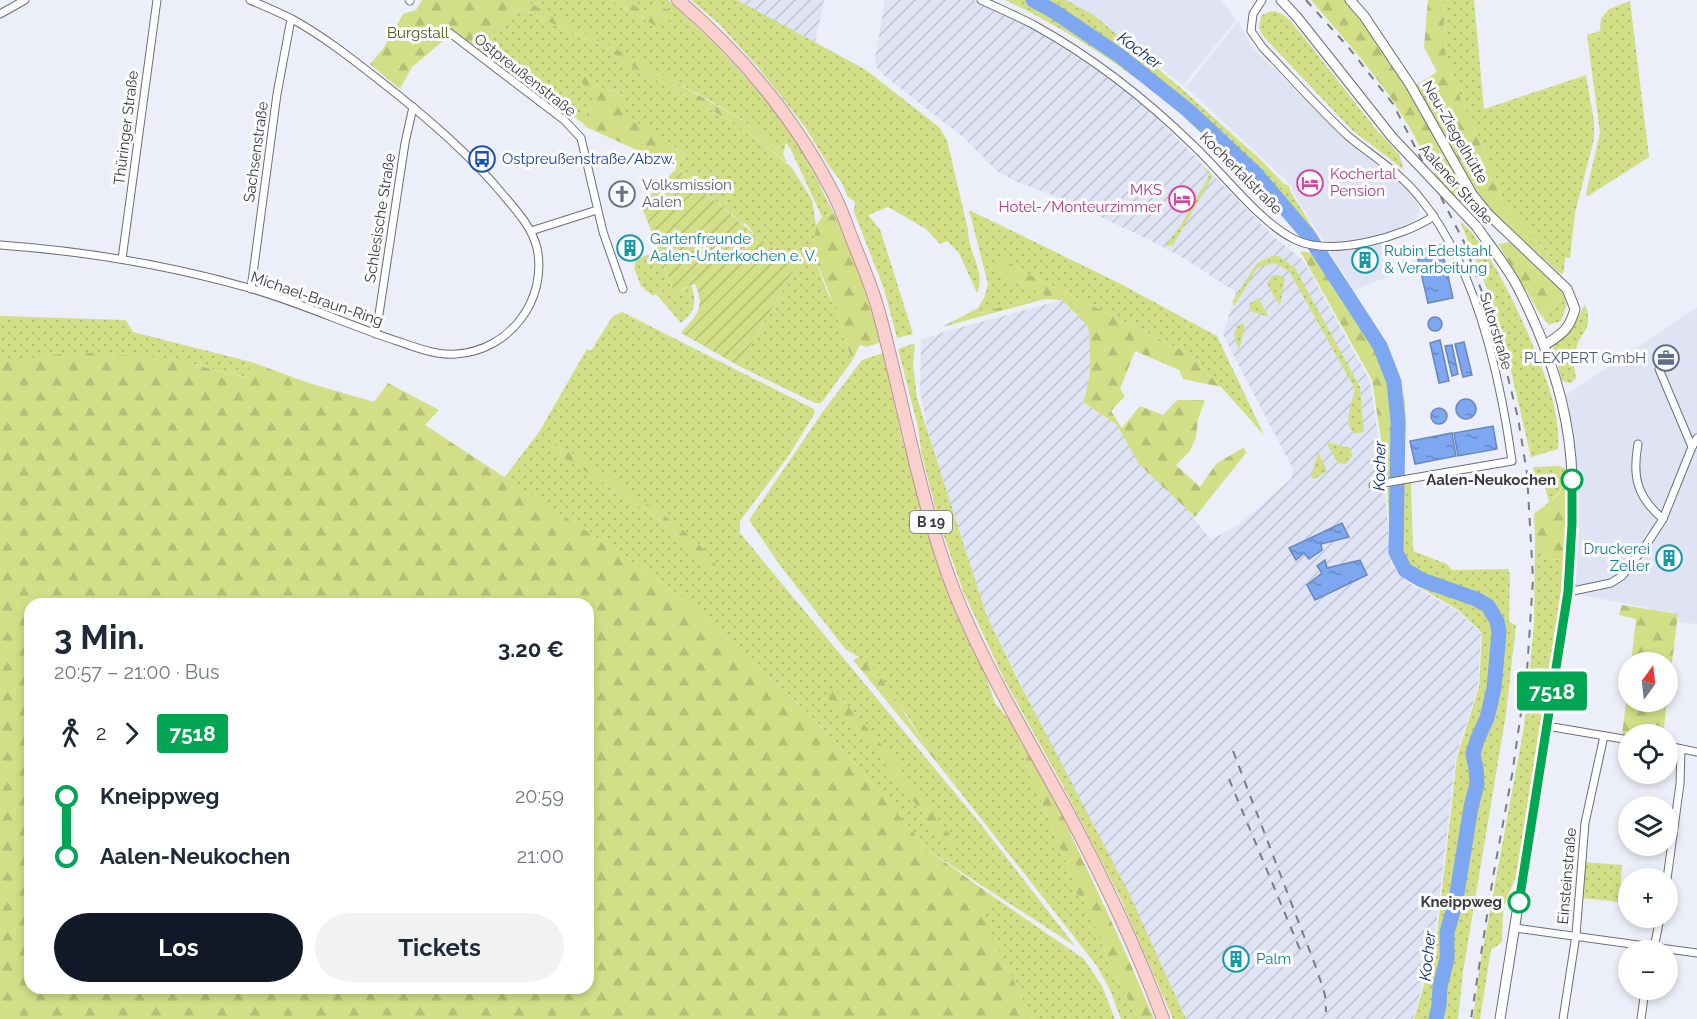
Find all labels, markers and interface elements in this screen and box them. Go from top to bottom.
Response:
park label: Burgstall [387,24,450,42]
water label: Kocher [1114,28,1166,73]
street label: Ostpreußenstraße [471,30,580,120]
street label: Thüringer Straße [110,69,142,186]
street label: Neu-Ziegelhütte [1418,77,1492,187]
street label: Sachsenstraße [240,100,272,204]
street label: Kochertalstraße [1196,128,1286,218]
street label: Aalener Straße [1415,140,1497,228]
bus stop icon: Ostpreußenstraße/Abzw. [467,144,497,174]
place label: Ostpreußenstraße/Abzw. [502,150,675,168]
street label: Schlesische Straße [361,152,399,284]
place label: Kochertal Pension [1330,165,1397,200]
hotel icon: Kochertal Pension [1295,168,1325,198]
place label: Volksmission Aalen [642,176,732,211]
church icon: Volksmission Aalen [607,179,637,209]
place label: MKS Hotel-/Monteurzimmer [999,181,1163,216]
hotel icon: MKS Hotel-/Monteurzimmer [1167,184,1197,214]
place label: Gartenfreunde Aalen-Unterkochen e. V. [650,230,817,265]
building icon: Gartenfreunde Aalen-Unterkochen e. V. [615,233,645,263]
place label: Rubin Edelstahl & Verarbeitung [1384,242,1493,277]
building icon: Rubin Edelstahl & Verarbeitung [1350,245,1380,275]
street label: Michael-Braun-Ring [248,268,386,330]
street label: Sutorstraße [1476,290,1516,372]
office icon: PLEXPERT GmbH [1651,343,1681,373]
place label: PLEXPERT GmbH [1524,349,1646,367]
water label: Kocher [1370,440,1389,491]
marker: Aalen-Neukochen [1561,469,1583,491]
place label: Aalen-Neukochen [1426,471,1556,489]
road number: B 19 [910,511,952,533]
place label: Druckerei Zeller [1583,540,1651,575]
building icon: Druckerei Zeller [1654,543,1684,573]
text: 3 Min. [54,618,145,657]
text: 3.20 € [498,636,564,662]
north arrow [1618,652,1678,712]
map controls [1618,652,1678,1000]
text: 20:57 – 21:00 · Bus [54,660,220,684]
line badge: 7518 [1510,672,1594,710]
text: 7518 [1529,679,1575,704]
icon: walk [54,717,87,750]
icon: forward [115,717,148,750]
text: 2 [96,721,106,745]
text: 7518 [169,721,216,746]
button: locate [1618,724,1678,784]
text: Kneippweg [100,783,220,809]
text: 20:59 [515,784,564,808]
button: layers [1618,796,1678,856]
street label: Einsteinstraße [1554,827,1580,925]
text: Aalen-Neukochen [100,843,290,869]
text: 21:00 [517,844,564,868]
button: + [1618,868,1678,928]
marker: Kneippweg [1508,891,1530,913]
place label: Kneippweg [1421,893,1502,911]
button: Los [54,913,303,982]
button: Tickets [315,913,564,982]
water label: Kocher [1415,930,1440,982]
button: − [1618,940,1678,1000]
building icon: Palm [1221,944,1251,974]
place label: Palm [1256,950,1291,968]

